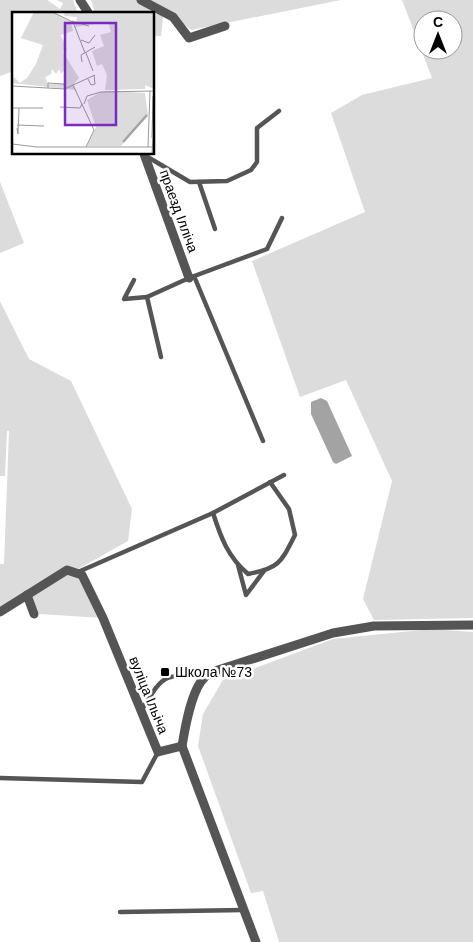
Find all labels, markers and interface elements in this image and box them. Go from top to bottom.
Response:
north arrow [413,10,463,60]
inset map [12,12,155,155]
text: С [433,14,443,30]
street label: праезд Ілліча [157,167,202,255]
street label: вуліца Ільіча [126,654,172,736]
place label: Школа №73 [175,664,252,680]
marker: Школа №73 [159,666,171,678]

